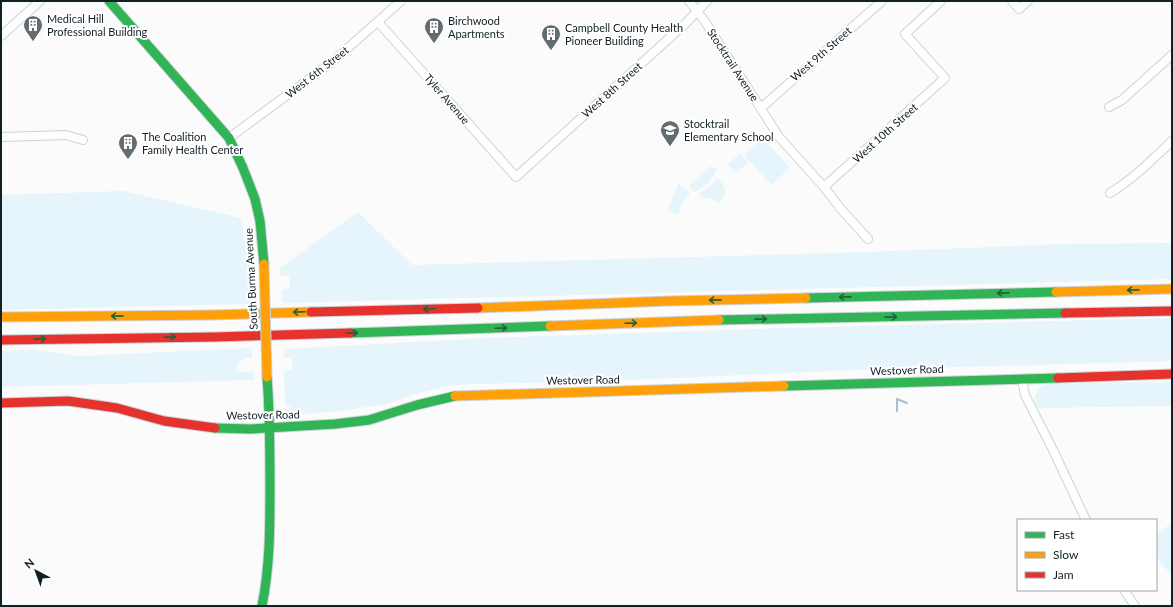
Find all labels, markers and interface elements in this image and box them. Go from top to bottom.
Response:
place label: Medical Hill Professional Building [47,12,148,38]
building icon: Medical Hill Professional Building [22,14,44,42]
place label: Birchwood Apartments [448,14,505,40]
building icon: Birchwood Apartments [423,16,445,44]
place label: Campbell County Health Pioneer Building [565,21,683,47]
building icon: Campbell County Health Pioneer Building [540,23,562,51]
street label: West 9th Street [788,24,854,84]
street label: Stocktrail Avenue [705,26,762,104]
street label: West 6th Street [283,43,351,100]
street label: West 8th Street [579,59,644,120]
street label: Tyler Avenue [422,71,473,127]
street label: West 10th Street [850,100,920,165]
place label: Stocktrail Elementary School [684,117,774,143]
school or university icon: Stocktrail Elementary School [659,119,681,147]
place label: The Coalition Family Health Center [142,130,243,156]
building icon: The Coalition Family Health Center [117,132,139,160]
street label: South Burma Avenue [241,228,260,330]
one-way arrow [1127,286,1140,294]
one-way arrow [997,289,1010,297]
one-way arrow [839,293,852,301]
one-way arrow [709,296,722,303]
one-way arrow [423,305,436,313]
one-way arrow [293,309,306,316]
one-way arrow [111,312,124,320]
one-way arrow [884,313,897,321]
one-way arrow [754,315,767,323]
one-way arrow [624,319,637,327]
one-way arrow [494,324,507,332]
one-way arrow [345,329,358,337]
one-way arrow [163,334,176,341]
one-way arrow [33,335,46,343]
street label: Westover Road [870,362,944,377]
street label: Westover Road [546,372,620,387]
street label: Westover Road [226,407,300,422]
legend [1017,519,1157,591]
text: Fast [1053,527,1075,542]
text: Slow [1053,547,1079,562]
north arrow [16,551,56,591]
text: N [22,555,37,571]
text: Jam [1053,567,1074,582]

